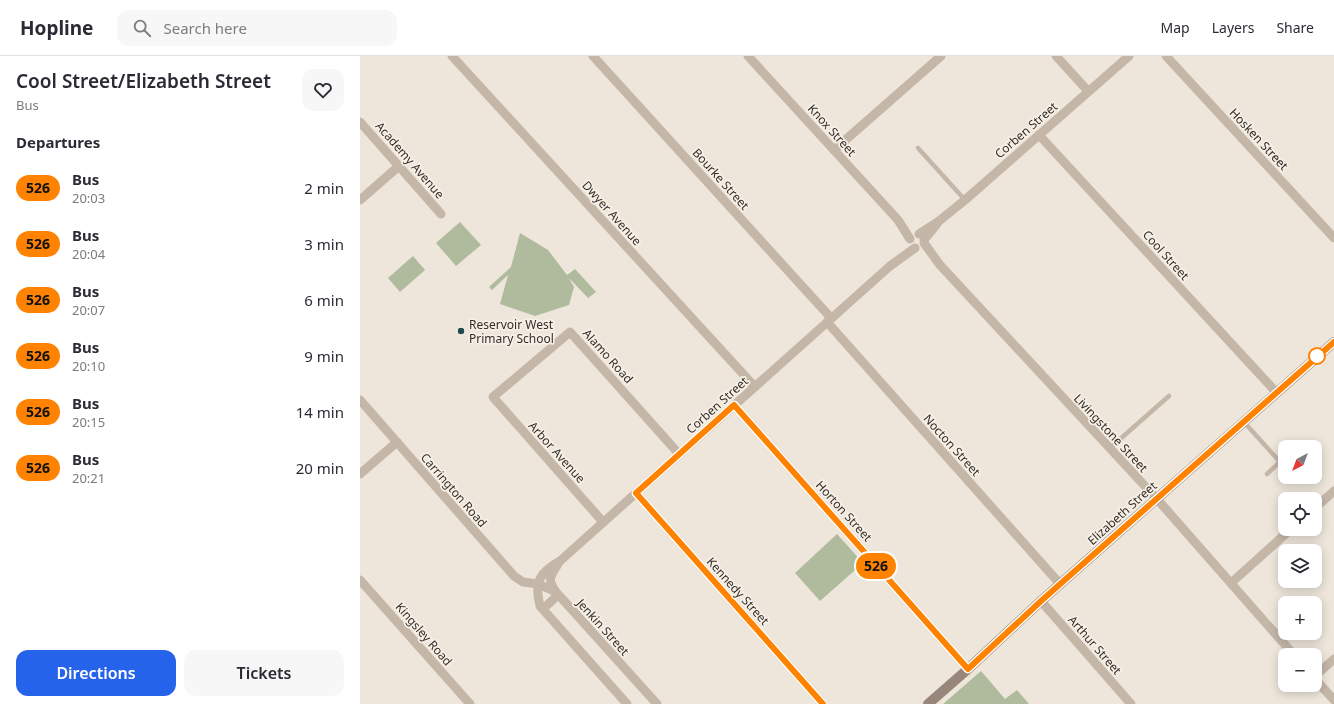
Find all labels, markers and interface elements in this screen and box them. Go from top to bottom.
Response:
search box [117,10,397,46]
text: Hopline [20,15,93,41]
icon: search [131,17,153,39]
text: Search here [163,18,247,38]
text: Map [1161,18,1190,37]
text: Layers [1212,18,1254,37]
text: Share [1276,18,1314,37]
text: Cool Street/Elizabeth Street [16,68,271,94]
button: heart [302,69,344,111]
text: Bus [16,96,39,114]
street label: Corben Street [991,98,1062,162]
street label: Knox Street [804,100,860,160]
street label: Hosken Street [1226,104,1293,174]
street label: Academy Avenue [372,118,448,202]
text: Departures [16,132,100,152]
street label: Bourke Street [689,145,754,214]
text: Bus [72,169,99,189]
street label: Dwyer Avenue [578,177,646,249]
text: 526 [26,178,50,197]
text: 2 min [304,178,344,198]
text: 20:03 [72,189,105,207]
text: Bus [72,225,99,245]
street label: Cool Street [1139,226,1193,284]
text: 526 [26,234,50,253]
text: 3 min [304,234,344,254]
text: 20:04 [72,245,105,263]
text: Bus [72,281,99,301]
text: 526 [26,290,50,309]
text: 6 min [304,290,344,310]
text: 20:07 [72,301,105,319]
place label: Reservoir West Primary School [469,316,554,347]
street label: Alamo Road [579,325,637,387]
marker: Reservoir West Primary School [456,326,466,336]
text: Bus [72,337,99,357]
text: 526 [26,346,50,365]
text: 9 min [304,346,344,366]
unlabelled marker [1308,347,1326,365]
text: 20:10 [72,357,105,375]
street label: Corben Street [682,372,752,437]
street label: Livingstone Street [1070,390,1152,476]
text: Bus [72,393,99,413]
text: 526 [26,402,50,421]
text: 14 min [296,402,344,422]
street label: Nocton Street [920,410,985,480]
text: 20:15 [72,413,105,431]
street label: Arbor Avenue [525,418,589,487]
north arrow [1278,440,1322,484]
map controls [1278,440,1322,692]
text: Bus [72,449,99,469]
street label: Carrington Road [417,449,491,531]
text: 526 [26,458,50,477]
text: 20 min [296,458,344,478]
text: 20:21 [72,469,105,487]
street label: Horton Street [812,477,876,546]
street label: Elizabeth Street [1084,477,1161,549]
button: locate [1278,492,1322,536]
button: layers [1278,544,1322,588]
street label: Kennedy Street [703,553,774,629]
line badge: 526 [853,553,899,579]
text: 526 [864,556,888,575]
street label: Jenkin Street [572,594,634,660]
button: + [1278,596,1322,640]
street label: Kingsley Road [392,599,456,669]
street label: Arthur Street [1065,612,1126,679]
button: − [1278,648,1322,692]
button: Directions [16,650,176,696]
button: Tickets [184,650,344,696]

